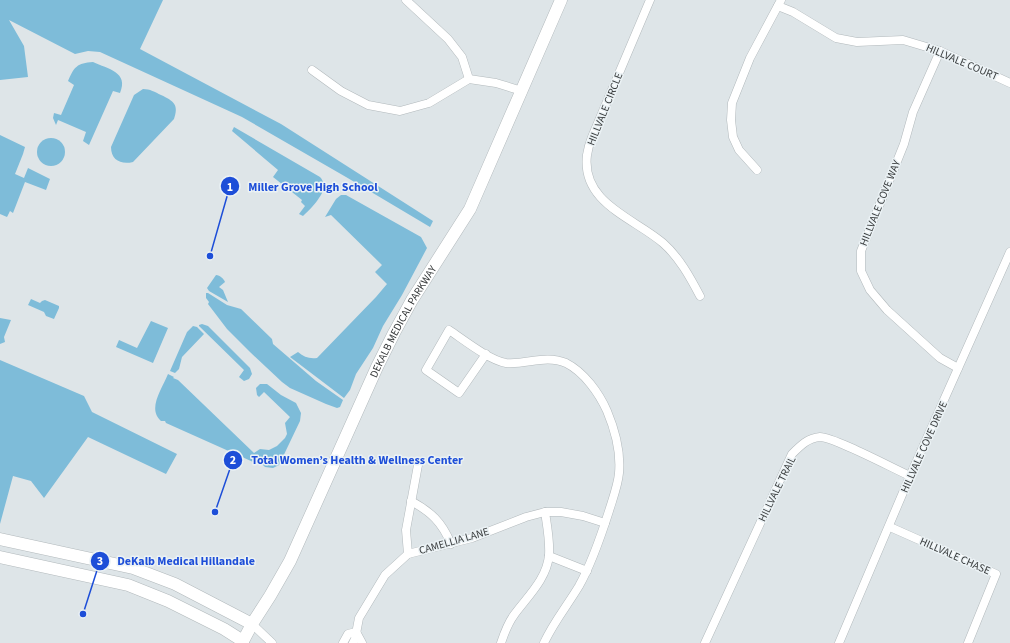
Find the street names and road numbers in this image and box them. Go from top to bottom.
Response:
street label: HILLVALE COURT [924,40,1001,84]
street label: HILLVALE CIRCLE [584,70,627,148]
street label: HILLVALE COVE WAY [856,157,904,248]
street label: DEKALB MEDICAL PARKWAY [366,262,440,380]
street label: HILLVALE COVE DRIVE [897,399,951,495]
street label: HILLVALE TRAIL [755,453,800,524]
street label: CAMELLIA LANE [417,524,491,558]
street label: HILLVALE CHASE [917,534,993,578]

